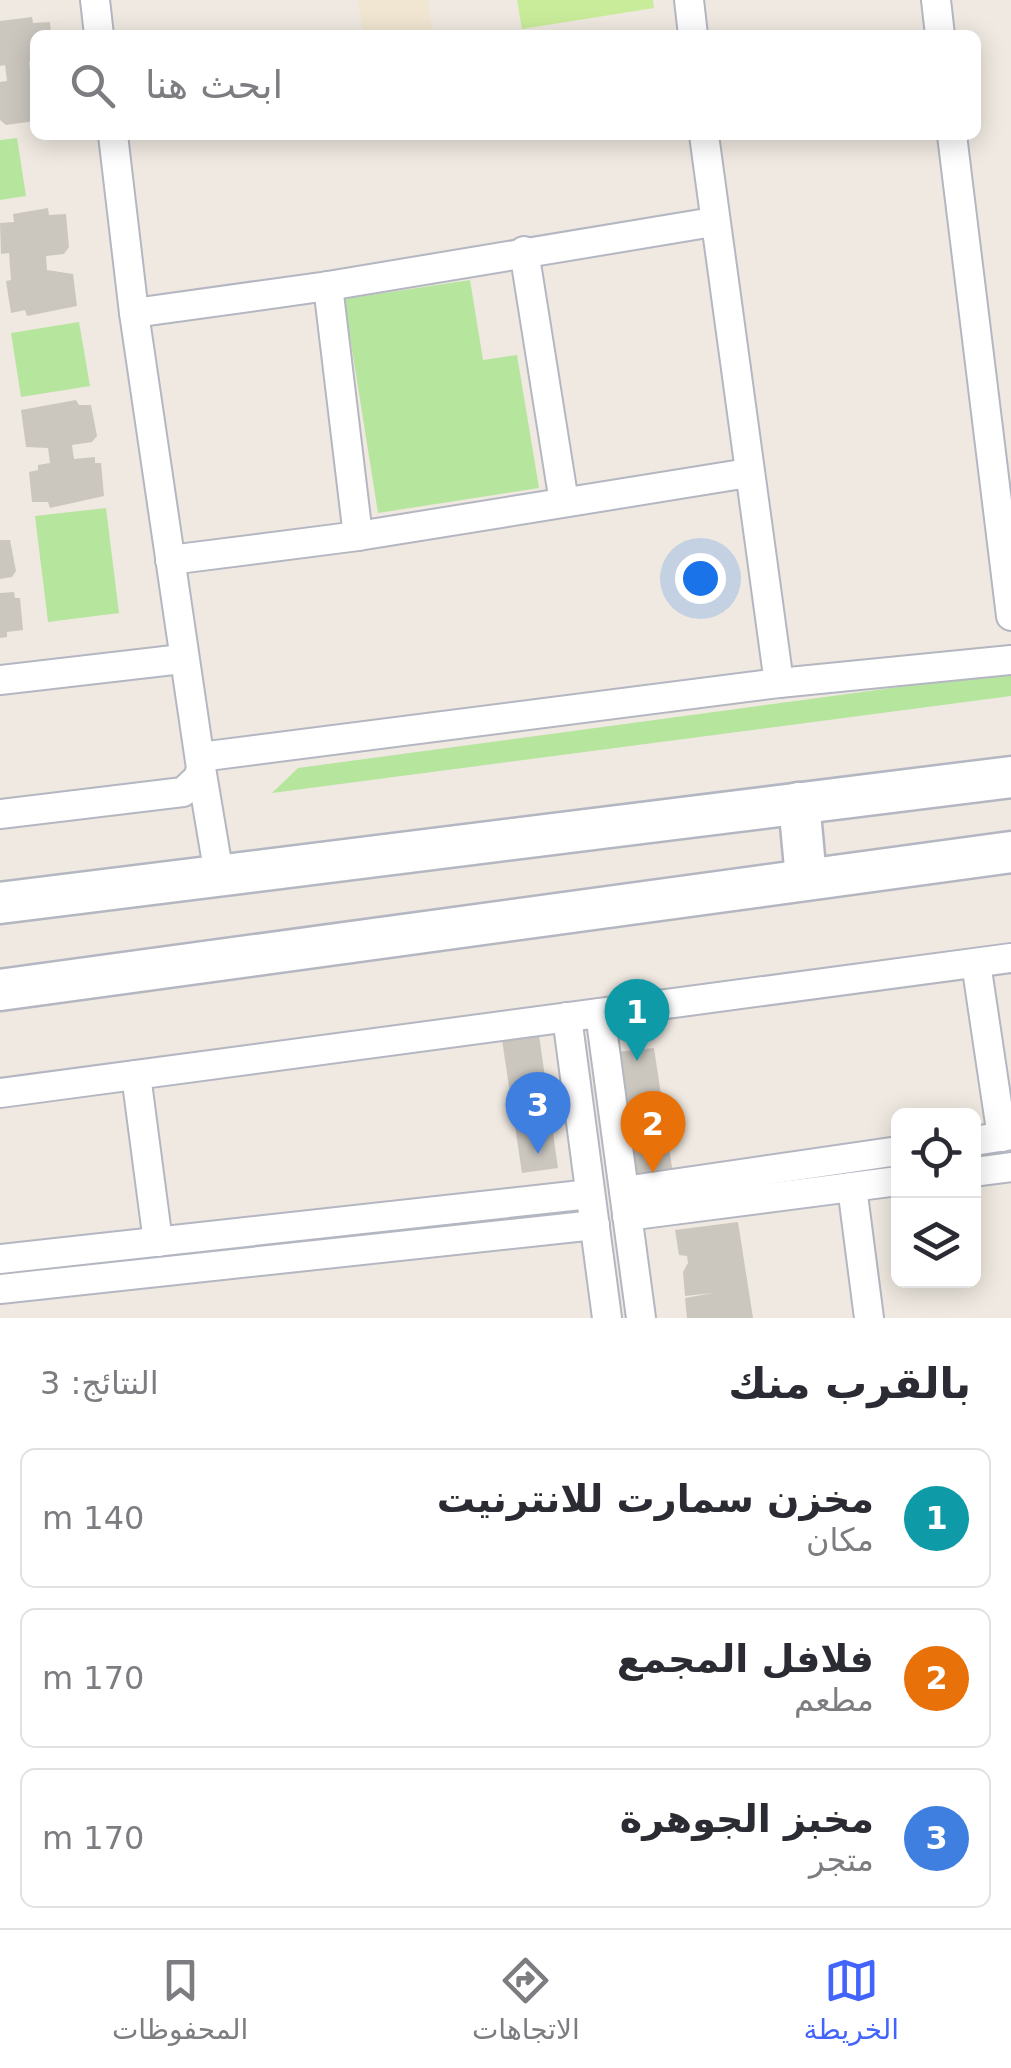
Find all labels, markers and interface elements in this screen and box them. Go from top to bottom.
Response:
search box [30,30,981,140]
icon: search [65,58,120,113]
text: ابحث هنا [145,63,283,107]
your location [675,553,726,604]
pin: 1 [604,978,670,1061]
pin: 3 [506,1072,570,1154]
pin: 2 [620,1090,686,1173]
map controls [891,1108,981,1288]
button: locate [891,1108,981,1198]
button: layers [891,1198,981,1288]
text: بالقرب منك [728,1359,971,1408]
text: النتائج: 3 [40,1364,159,1402]
text: مخزن سمارت للانترنيت [437,1477,874,1521]
text: 140 m [42,1499,144,1537]
text: 1 [925,1499,948,1537]
text: مكان [806,1521,874,1559]
text: فلافل المجمع [617,1637,874,1681]
text: 170 m [42,1659,144,1697]
text: 2 [925,1659,948,1697]
text: مطعم [794,1681,874,1719]
text: مخبز الجوهرة [620,1797,874,1841]
text: 170 m [42,1819,144,1857]
text: 3 [925,1819,948,1857]
text: متجر [809,1841,874,1879]
tab: المحفوظات [112,1953,248,2046]
tab: الاتجاهات [472,1953,580,2046]
tab: الخريطة [804,1953,899,2046]

